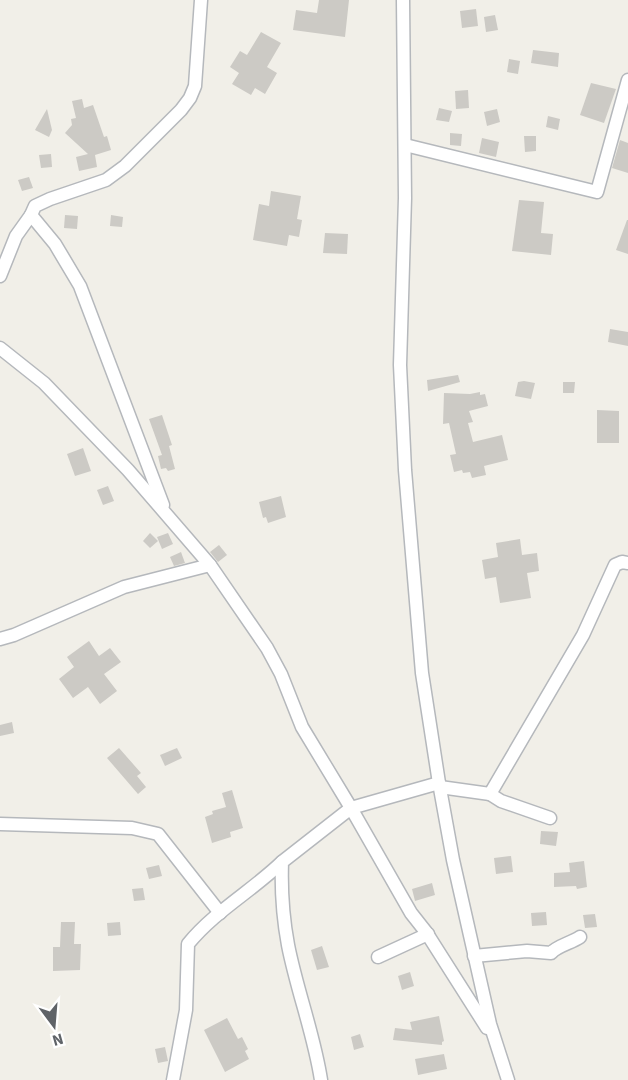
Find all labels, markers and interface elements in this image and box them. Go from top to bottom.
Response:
north arrow [24,996,84,1056]
text: N [50,1027,66,1051]

